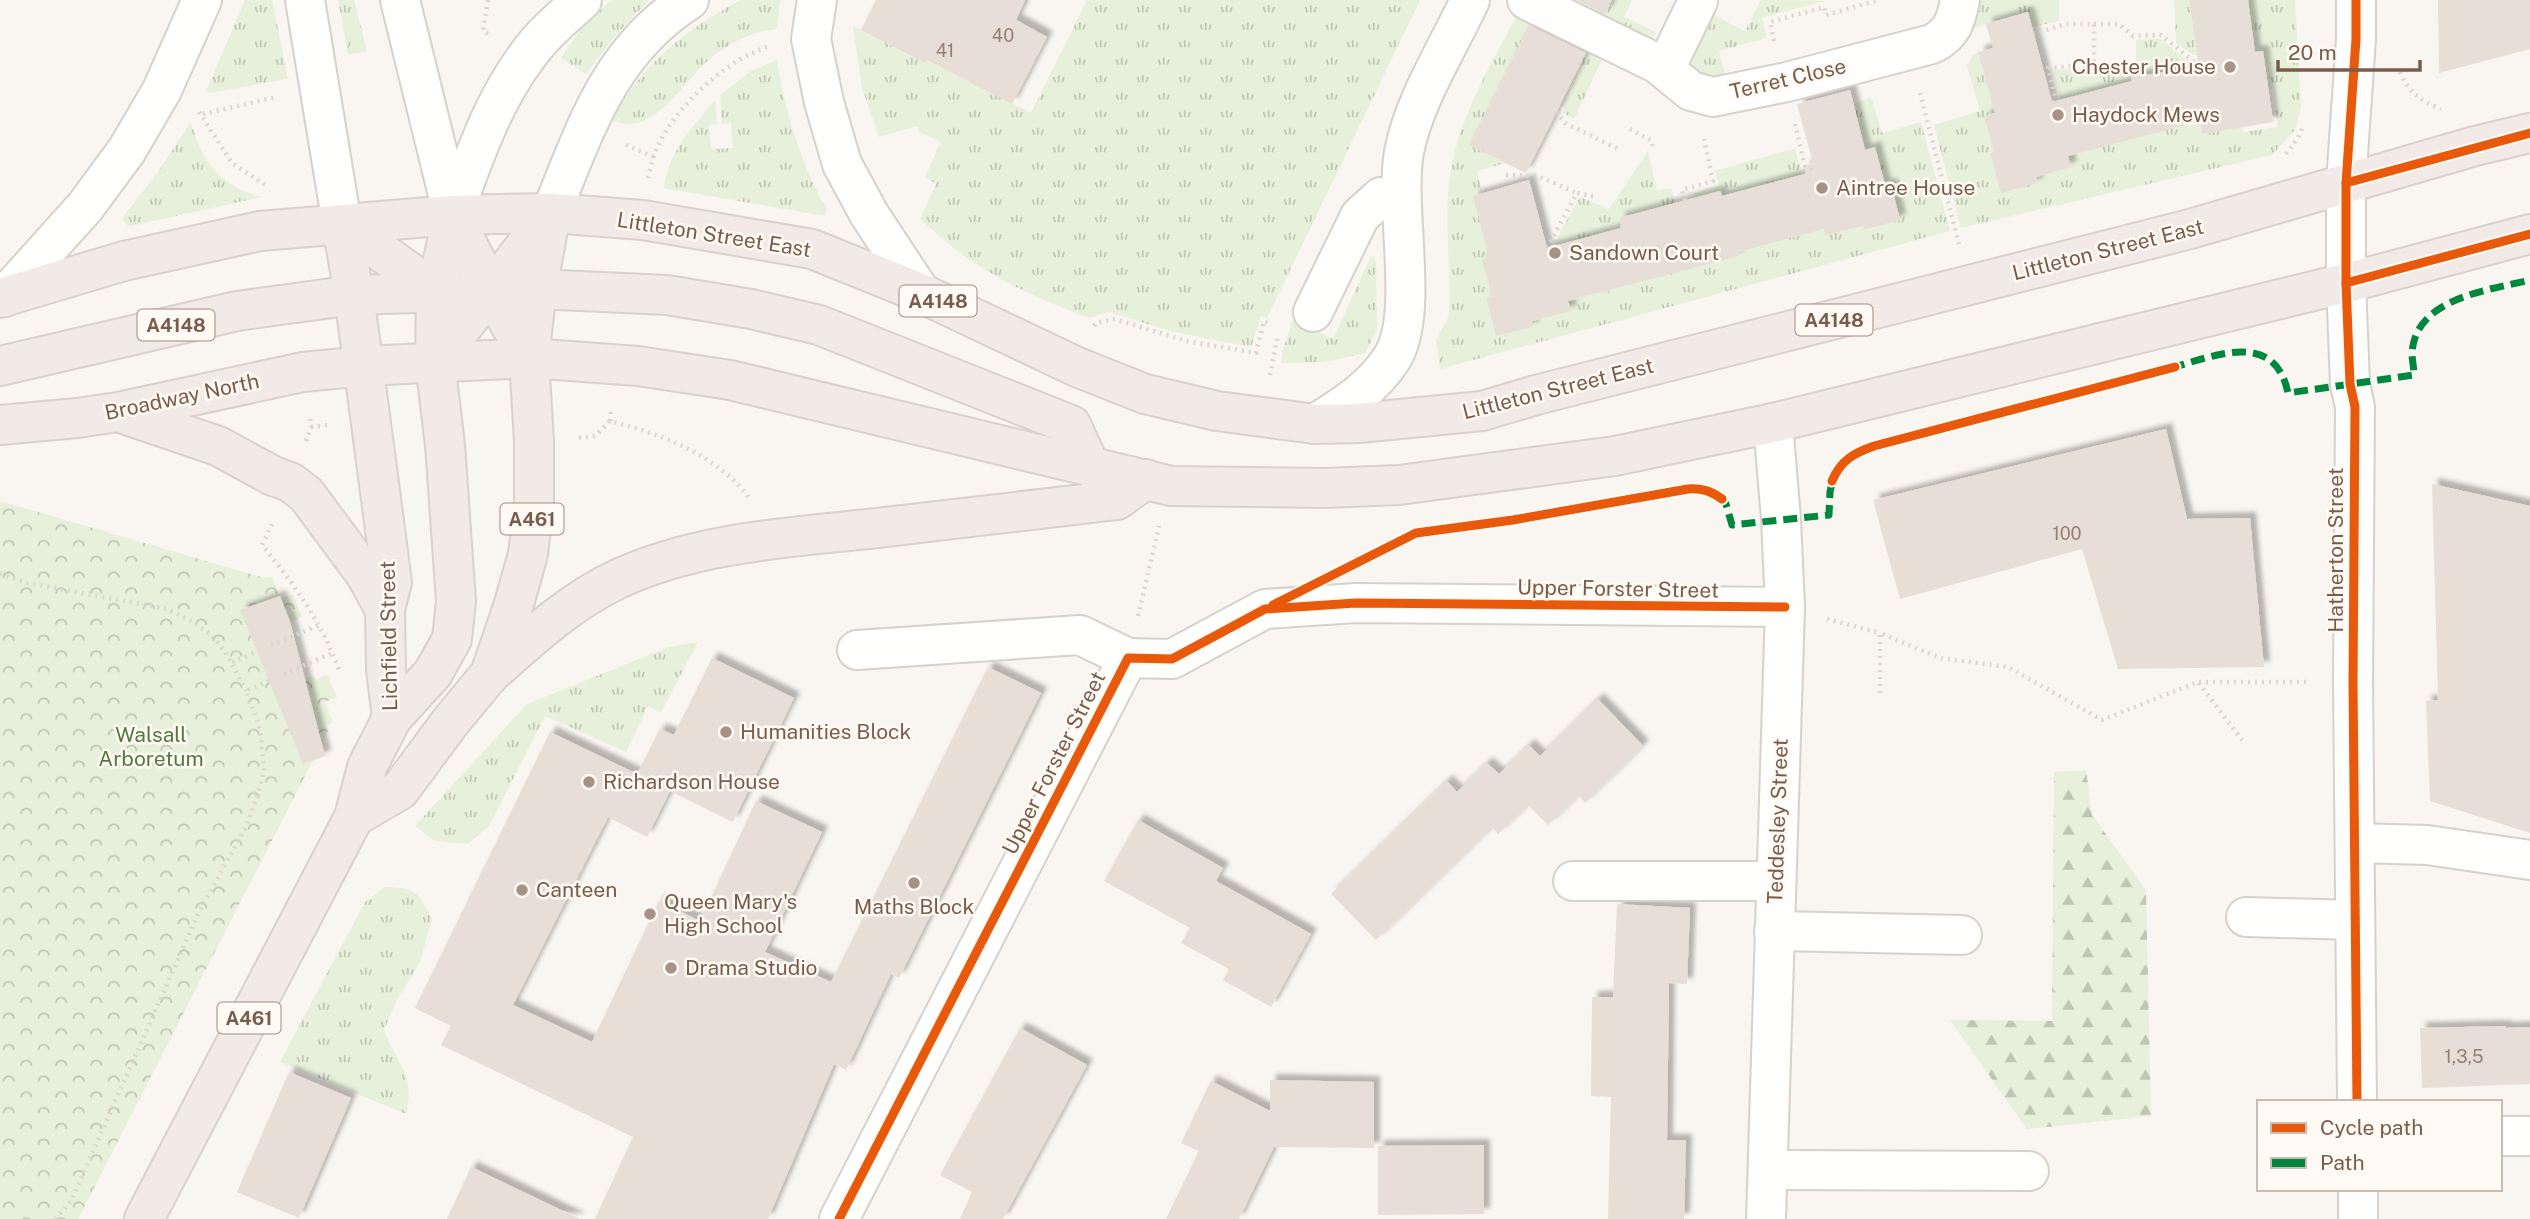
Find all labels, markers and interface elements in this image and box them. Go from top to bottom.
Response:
house number: 40 [992,25,1014,46]
scale bar [2278,28,2420,72]
house number: 41 [936,40,954,61]
text: 20 m [2288,40,2337,65]
street label: Terret Close [1727,53,1848,104]
place label: Chester House [2072,54,2216,79]
marker: Chester House [2222,59,2238,75]
place label: Haydock Mews [2072,102,2220,127]
marker: Haydock Mews [2050,107,2066,123]
place label: Aintree House [1836,175,1975,200]
marker: Aintree House [1814,180,1830,196]
street label: Littleton Street East [615,207,813,262]
street label: Littleton Street East [2010,214,2206,285]
place label: Sandown Court [1569,240,1719,265]
marker: Sandown Court [1547,245,1563,261]
road number: A4148 [900,286,976,316]
road number: A4148 [1796,304,1872,336]
road number: A4148 [138,310,214,340]
street label: Littleton Street East [1460,353,1656,424]
street label: Broadway North [102,368,261,425]
street label: Hatherton Street [2323,467,2348,633]
road number: A461 [500,504,564,534]
house number: 100 [2052,523,2082,544]
street label: Lichfield Street [375,561,402,711]
street label: Upper Forster Street [1517,574,1719,603]
street label: Upper Forster Street [997,667,1111,858]
place label: Humanities Block [740,719,911,744]
park label: Walsall Arboretum [98,722,204,771]
marker: Humanities Block [718,724,734,740]
street label: Teddesley Street [1762,738,1793,904]
place label: Richardson House [603,769,780,794]
marker: Richardson House [581,774,597,790]
marker: Maths Block [906,875,922,891]
place label: Canteen [536,877,617,902]
marker: Canteen [514,882,530,898]
place label: Queen Mary's High School [664,889,797,938]
place label: Maths Block [854,894,974,919]
marker: Queen Mary's High School [642,906,658,922]
place label: Drama Studio [685,955,818,980]
marker: Drama Studio [663,960,679,976]
road number: A461 [218,1002,280,1034]
house number: 1,3,5 [2445,1046,2483,1067]
legend [2257,1100,2502,1191]
text: Cycle path [2320,1115,2423,1140]
text: Path [2320,1150,2365,1175]

